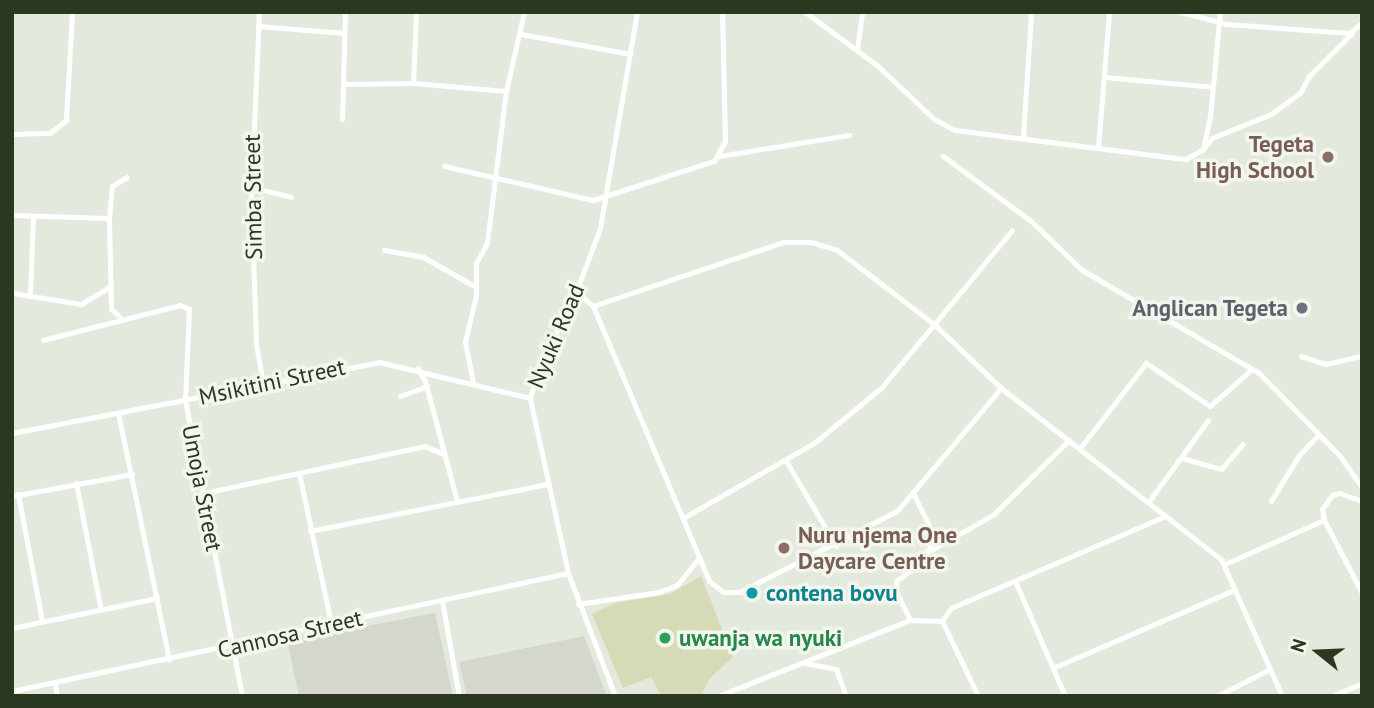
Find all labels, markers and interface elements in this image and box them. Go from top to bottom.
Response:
place label: Tegeta High School [1196,130,1314,184]
street label: Simba Street [238,134,268,260]
marker: Tegeta High School [1320,149,1336,165]
street label: Nyuki Road [522,280,590,392]
place label: Anglican Tegeta [1131,294,1288,322]
marker: Anglican Tegeta [1294,300,1310,316]
street label: Msikitini Street [196,353,348,411]
street label: Umoja Street [176,422,228,554]
place label: Nuru njema One Daycare Centre [798,521,958,575]
marker: Nuru njema One Daycare Centre [776,540,792,556]
place label: contena bovu [766,579,898,607]
marker: contena bovu [744,585,760,601]
street label: Cannosa Street [215,604,365,664]
north arrow [1283,617,1353,687]
place label: uwanja wa nyuki [679,624,842,652]
marker: uwanja wa nyuki [657,630,673,646]
text: N [1285,636,1311,655]

